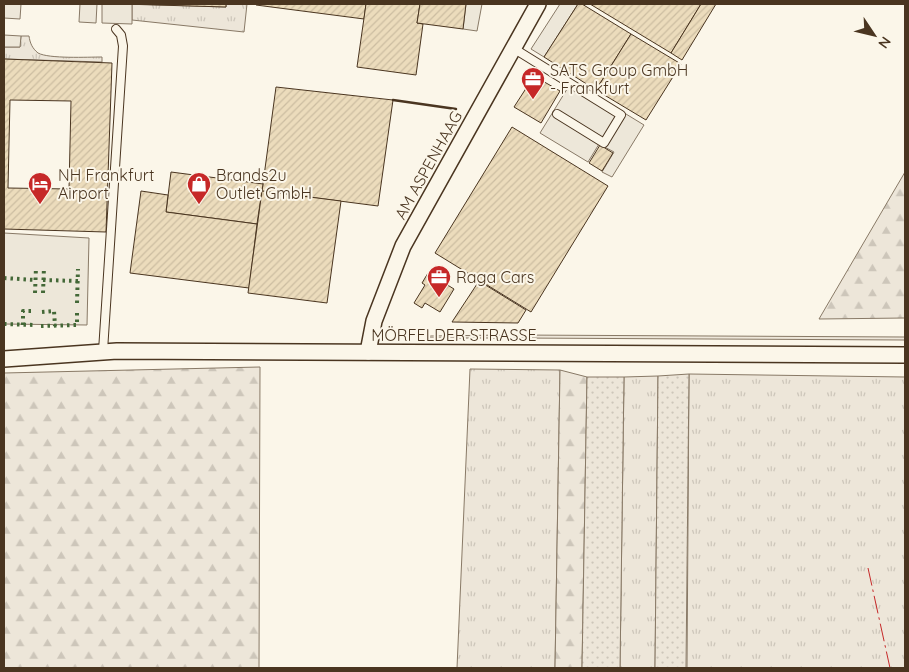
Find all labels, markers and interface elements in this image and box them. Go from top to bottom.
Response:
north arrow [849,10,899,60]
text: N [874,33,895,52]
place label: SATS Group GmbH - Frankfurt [550,60,688,98]
office icon: SATS Group GmbH - Frankfurt [520,66,546,100]
street label: AM ASPENHAAG [390,107,466,223]
place label: NH Frankfurt Airport [58,165,154,203]
place label: Brands2u Outlet GmbH [216,165,312,203]
hotel icon: NH Frankfurt Airport [27,171,53,205]
shop icon: Brands2u Outlet GmbH [186,171,212,205]
office icon: Raga Cars [426,264,452,298]
place label: Raga Cars [456,267,534,287]
street label: MÖRFELDER STRASSE [371,325,537,345]

